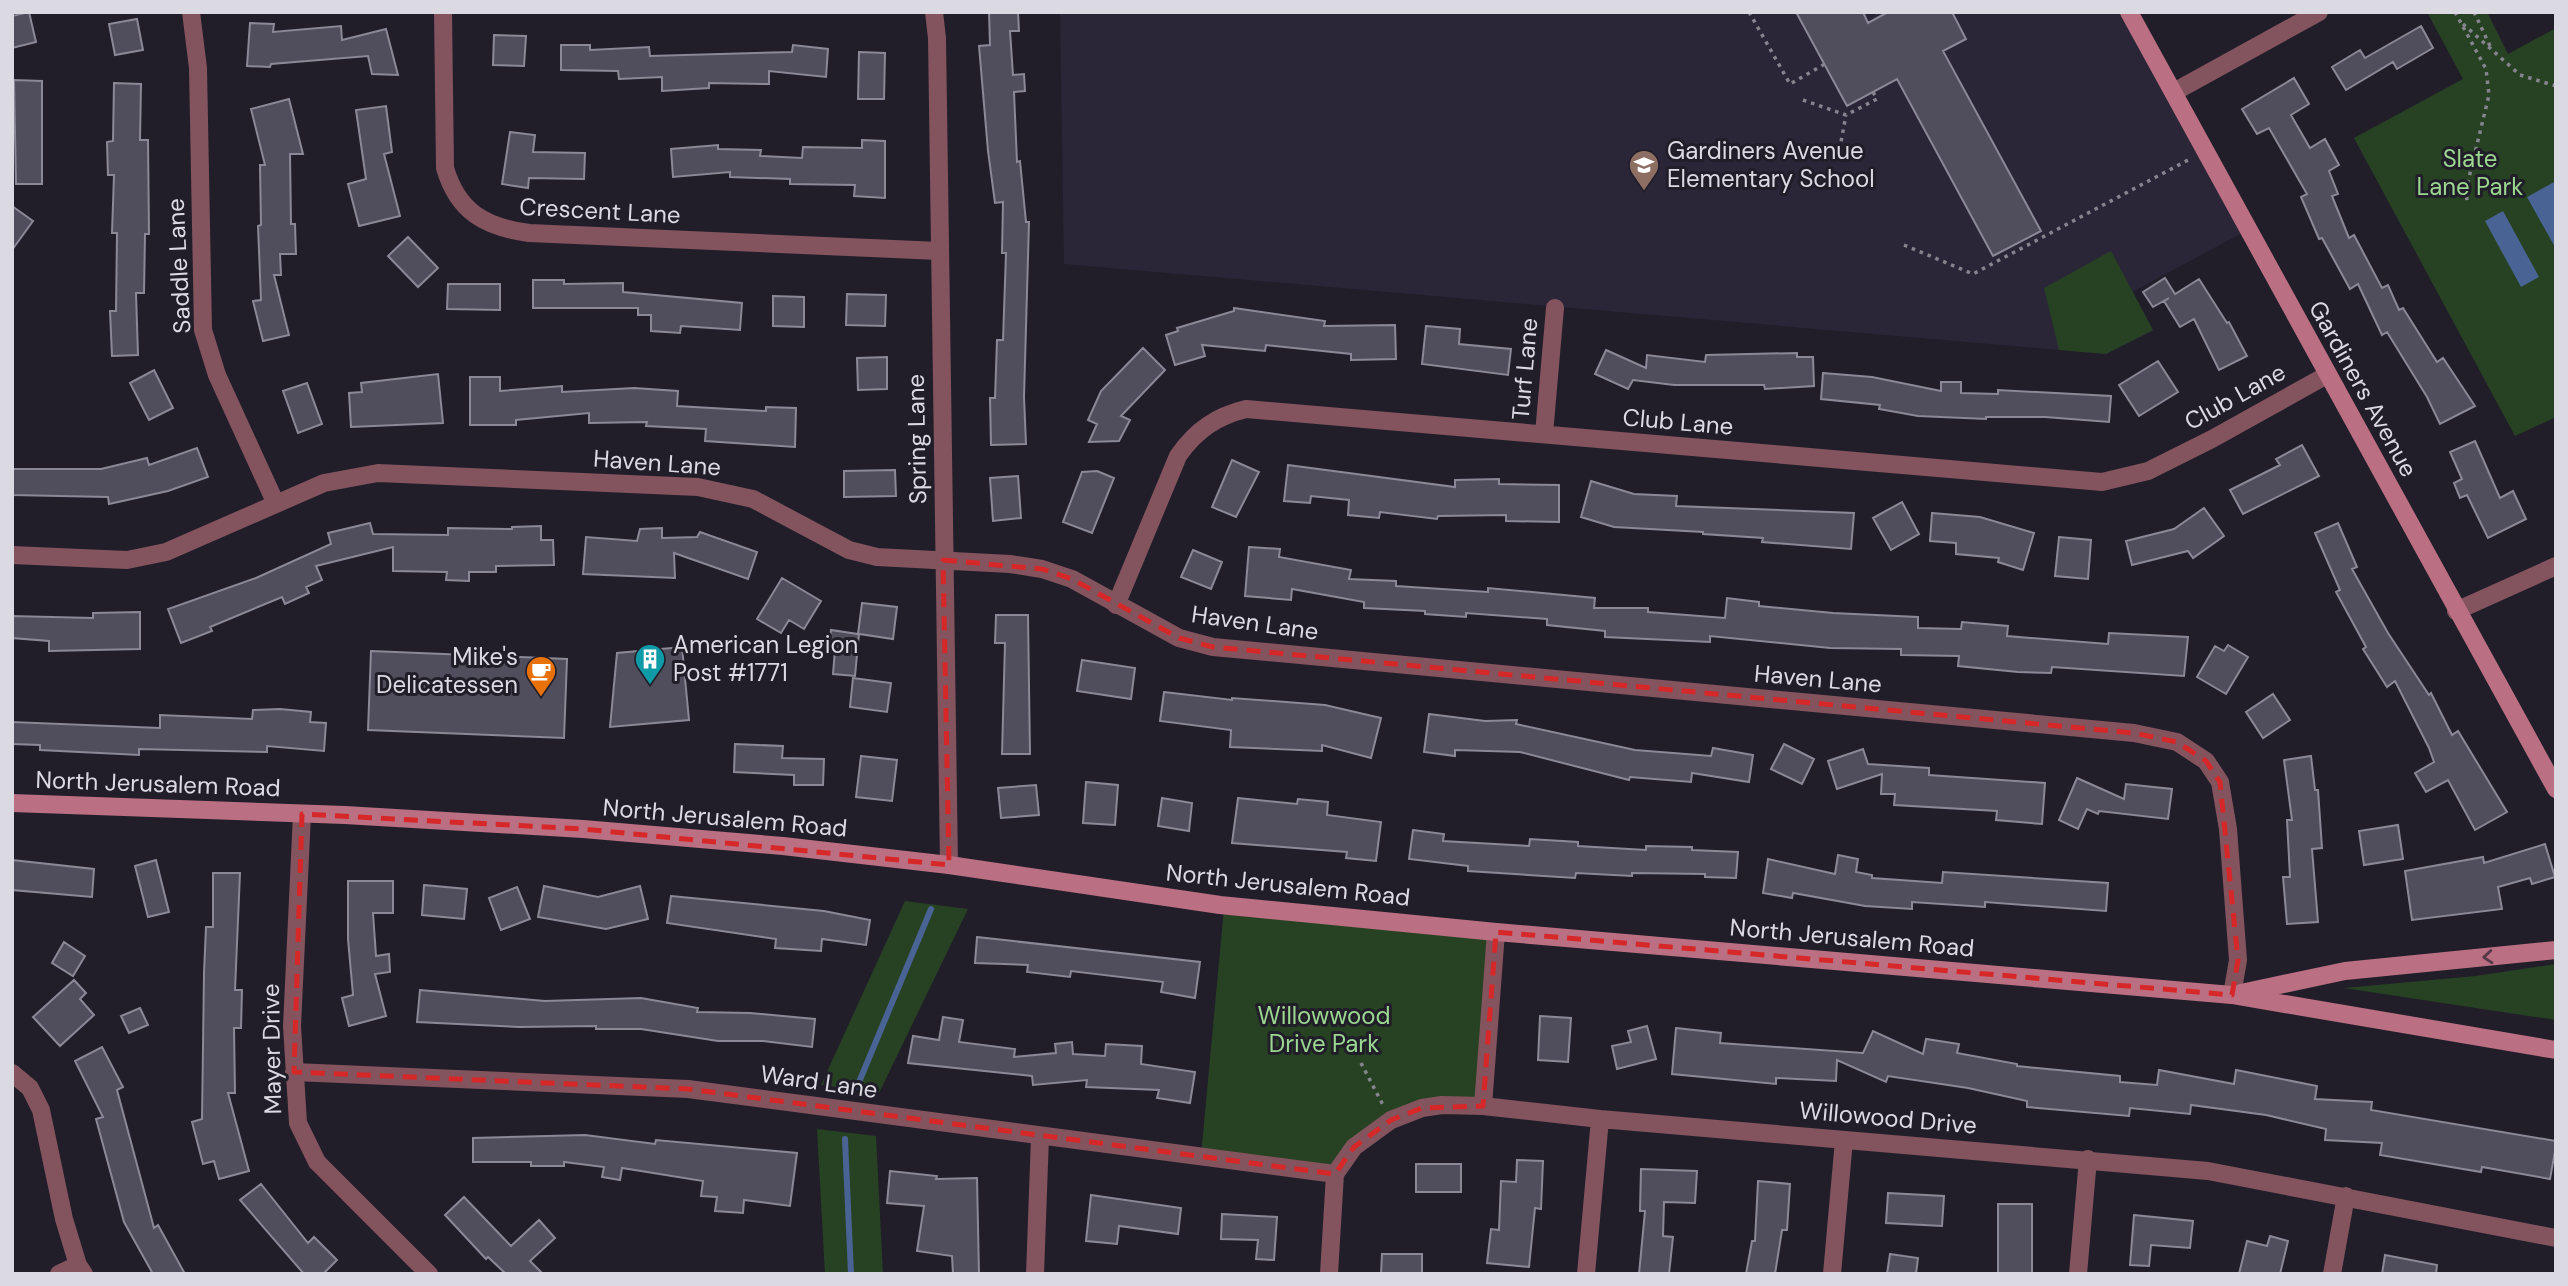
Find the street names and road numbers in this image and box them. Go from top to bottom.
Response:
street label: Crescent Lane [519,191,681,230]
street label: Saddle Lane [159,198,198,335]
street label: Gardiners Avenue [2302,295,2425,482]
street label: Turf Lane [1505,317,1544,421]
street label: Club Lane [2179,356,2291,437]
street label: Spring Lane [900,374,933,504]
street label: Club Lane [1621,401,1735,442]
street label: Haven Lane [592,443,722,482]
street label: Haven Lane [1190,598,1321,647]
street label: Haven Lane [1753,657,1883,700]
street label: North Jerusalem Road [35,764,281,803]
street label: North Jerusalem Road [602,791,849,844]
street label: North Jerusalem Road [1164,856,1412,913]
street label: North Jerusalem Road [1729,911,1976,964]
street label: Mayer Drive [255,983,288,1115]
street label: Ward Lane [758,1058,880,1105]
street label: Willowood Drive [1798,1094,1978,1141]

